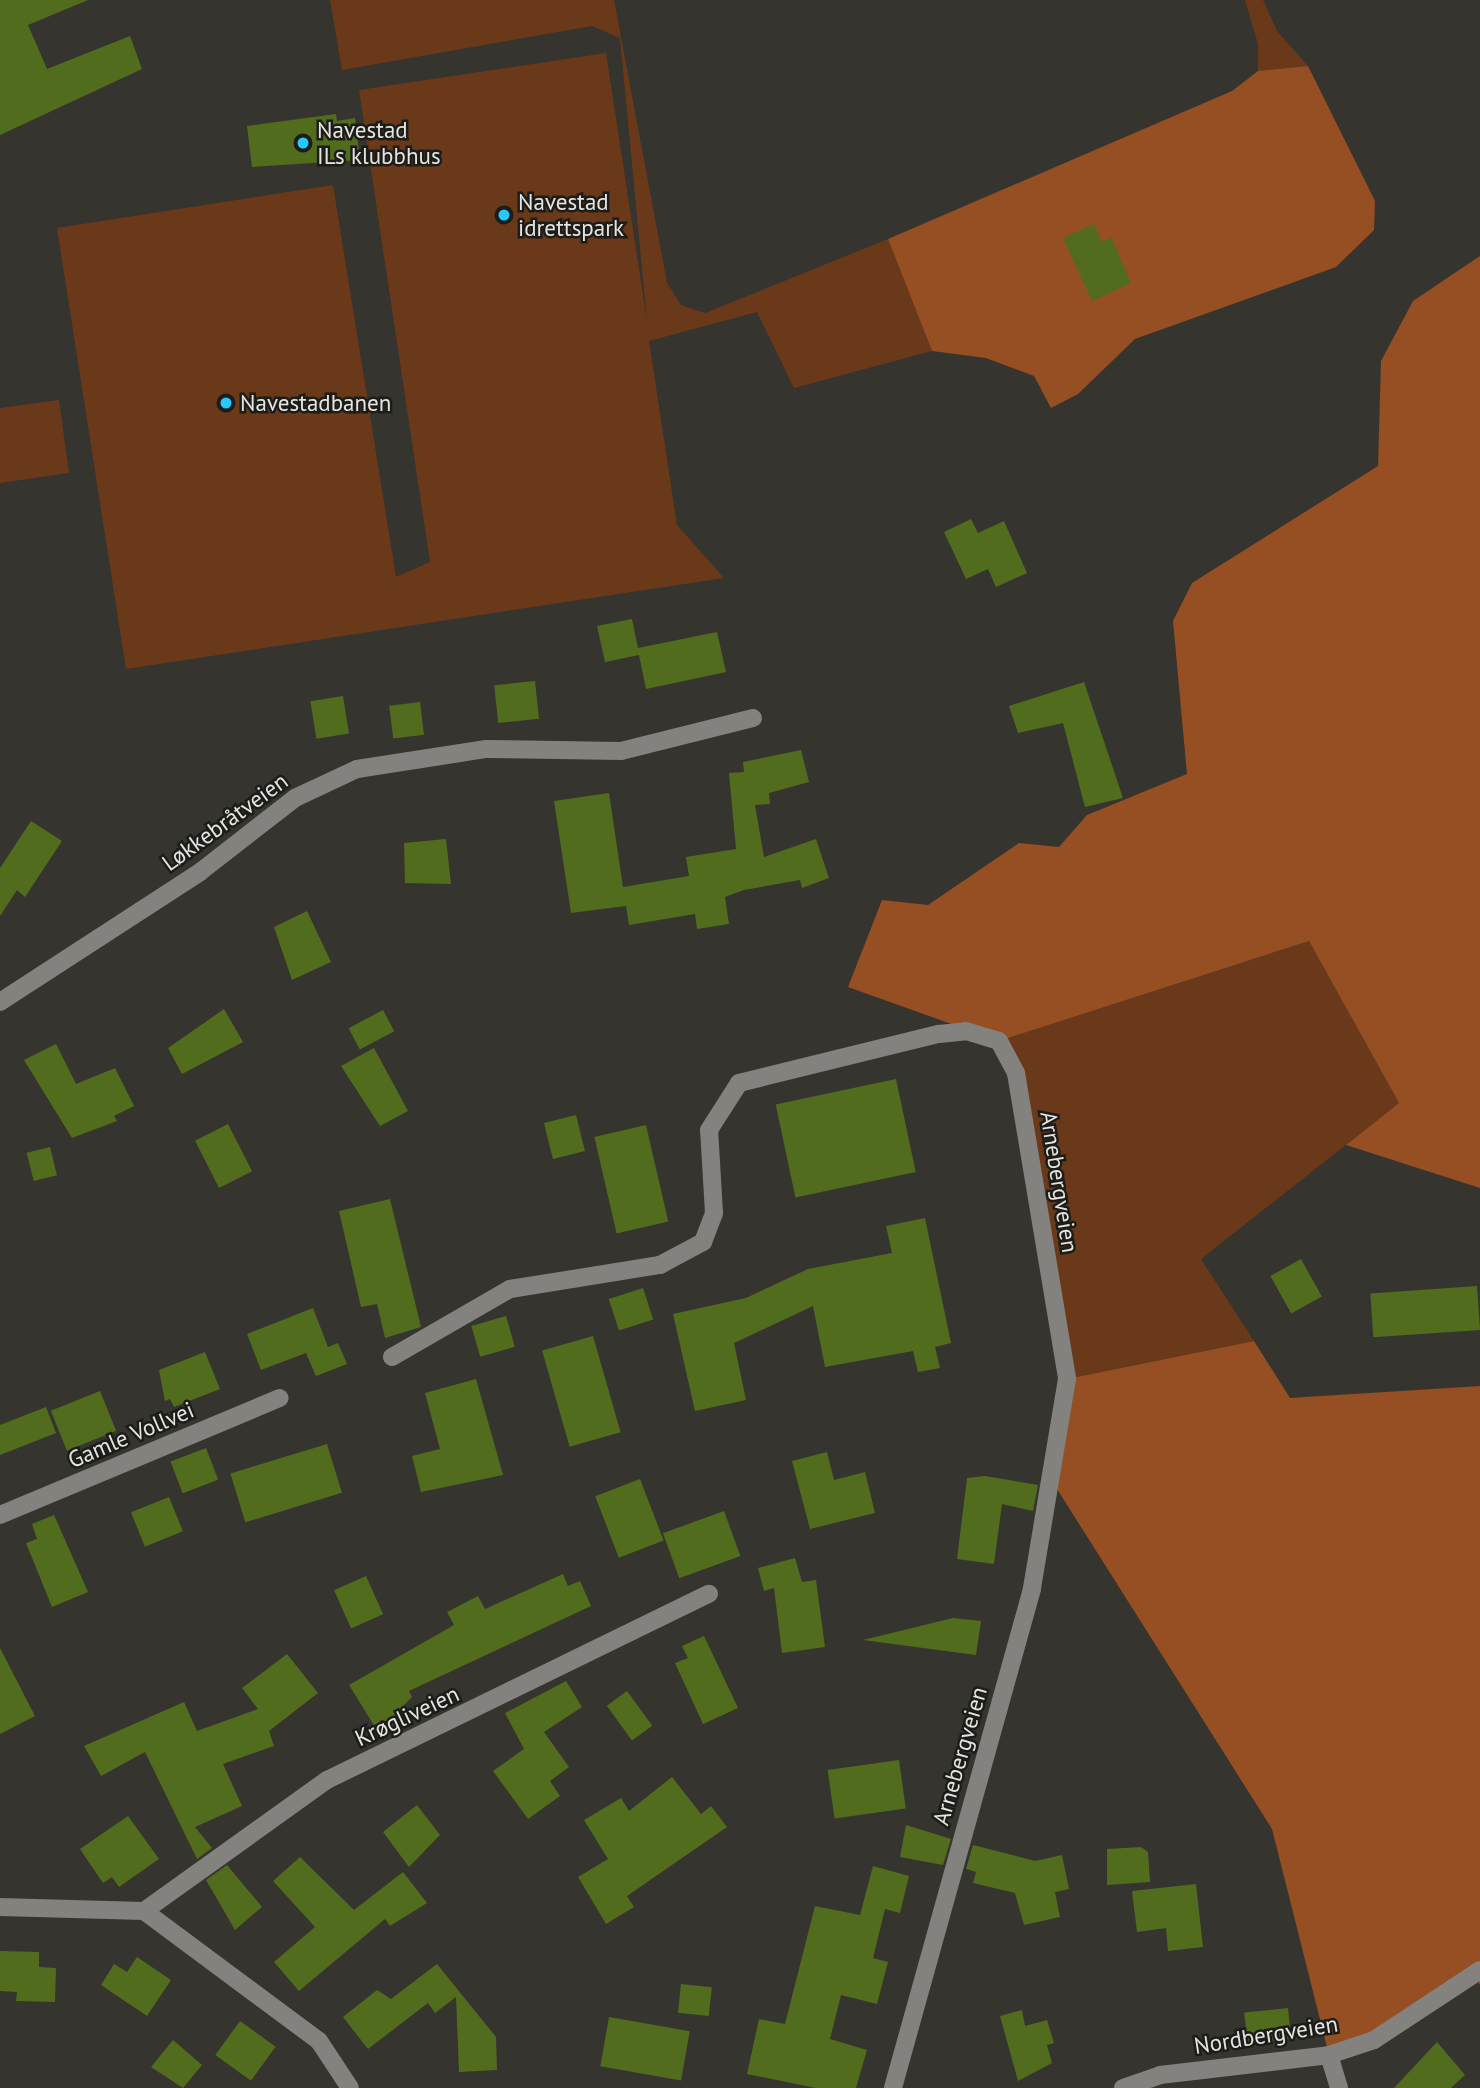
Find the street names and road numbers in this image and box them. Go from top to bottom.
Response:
street label: Løkkebråtveien [157,767,293,877]
street label: Arnebergveien [1034,1109,1084,1255]
street label: Gamle Vollvei [64,1396,198,1474]
street label: Krøgliveien [351,1680,463,1752]
street label: Arnebergveien [927,1684,993,1828]
street label: Nordbergveien [1192,2010,1340,2060]

